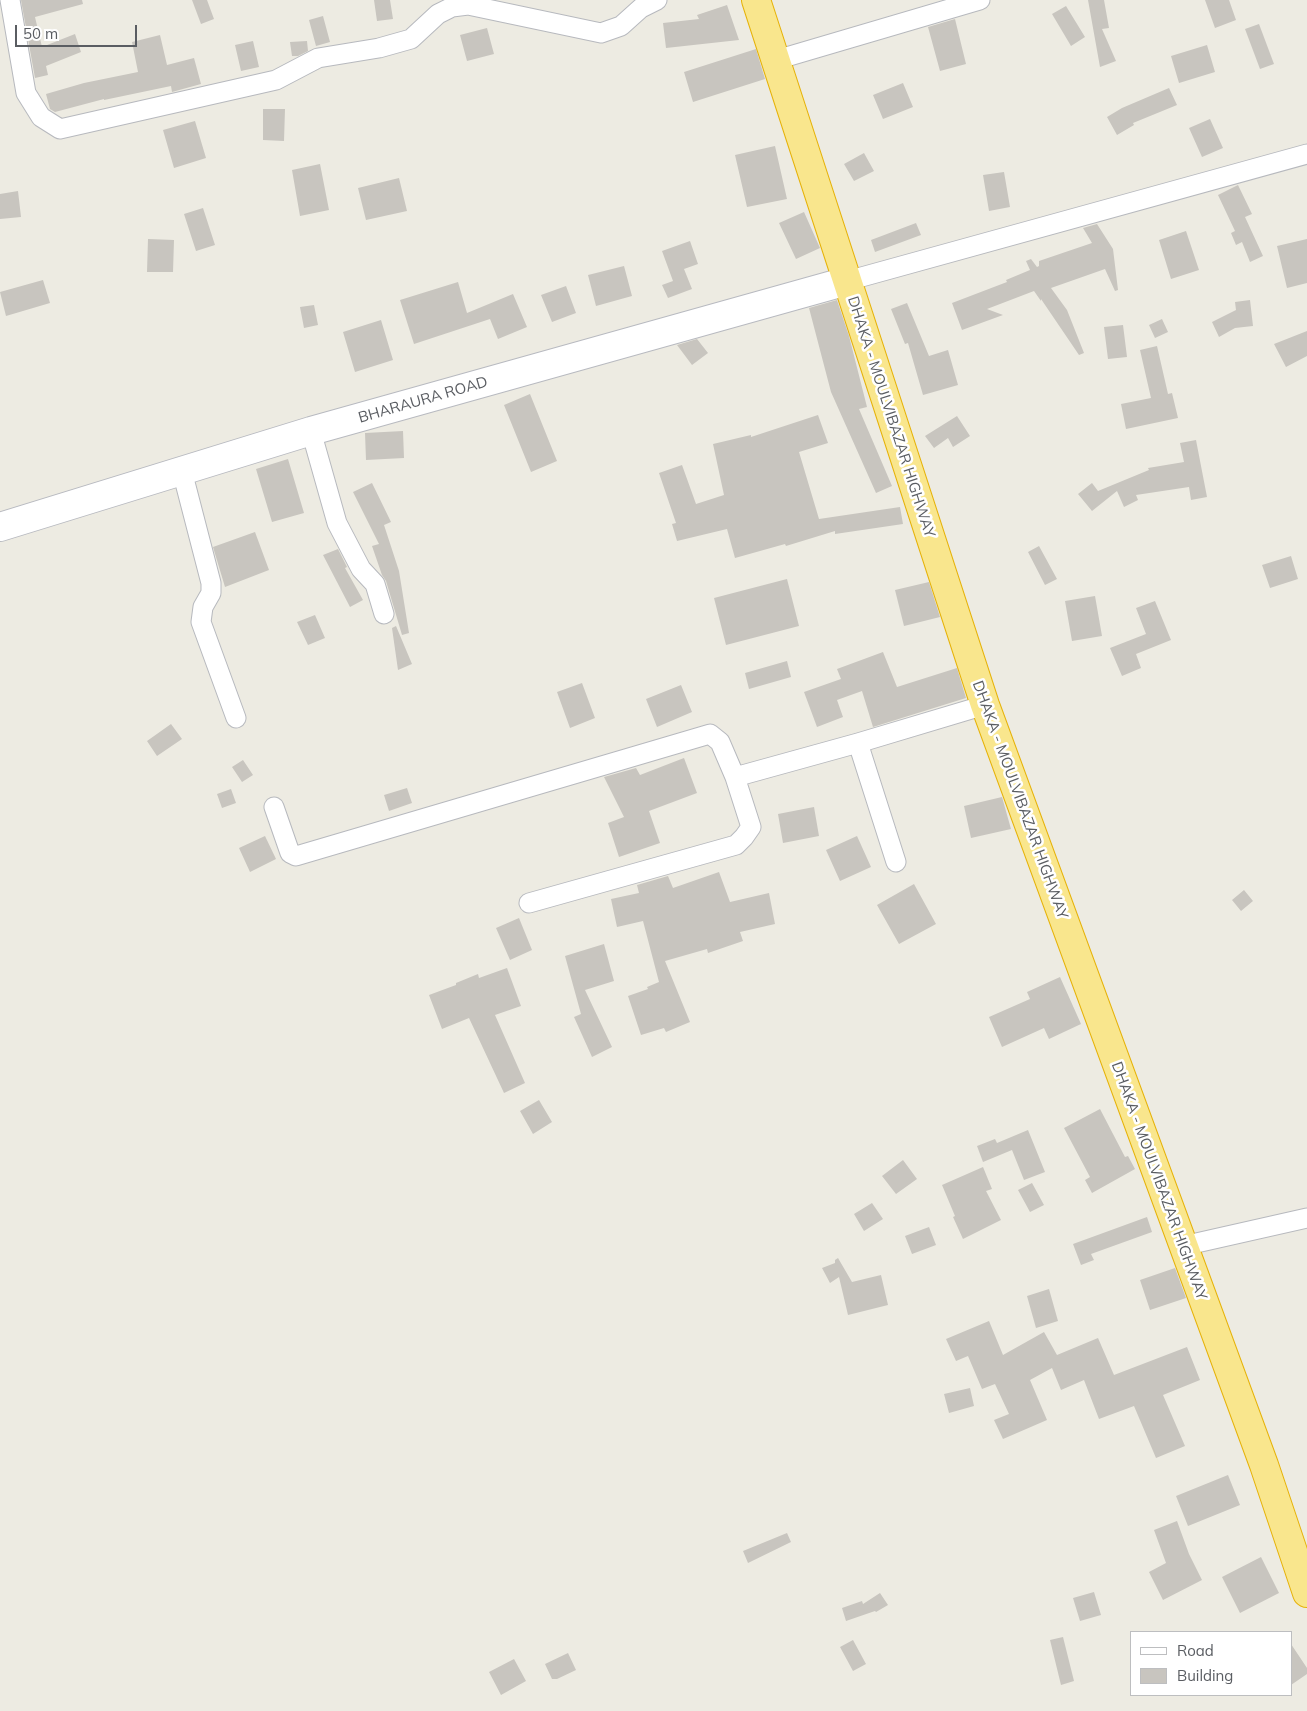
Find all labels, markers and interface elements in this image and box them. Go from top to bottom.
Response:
scale bar [18,15,140,47]
text: 50 m [23,24,58,43]
street label: DHAKA - MOULVIBAZAR HIGHWAY [843,294,939,540]
street label: BHARAURA ROAD [356,373,490,427]
street label: DHAKA - MOULVIBAZAR HIGHWAY [968,678,1072,922]
street label: DHAKA - MOULVIBAZAR HIGHWAY [1107,1059,1211,1303]
legend [1130,1631,1292,1696]
text: Road [1177,1641,1214,1660]
text: Building [1177,1666,1233,1685]

